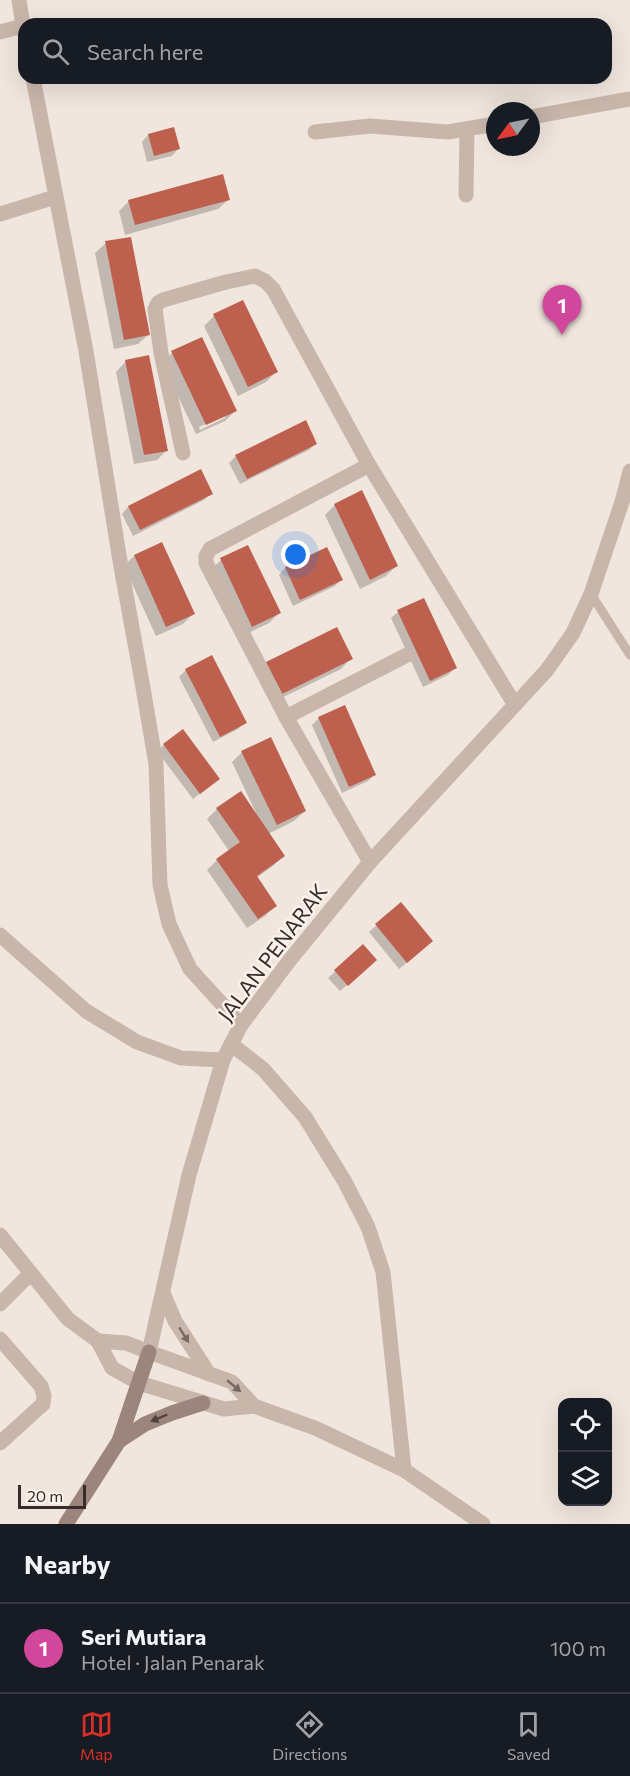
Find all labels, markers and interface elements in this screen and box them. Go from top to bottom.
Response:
search box [18,18,612,84]
icon: search [39,35,72,68]
text: Search here [87,38,203,65]
north arrow [486,102,540,156]
pin: 1 [542,286,582,335]
your location [281,540,310,569]
street label: JALAN PENARAK [212,878,332,1026]
one-way arrow [178,1327,189,1343]
one-way arrow [226,1380,242,1393]
map controls [558,1398,612,1506]
button: locate [558,1398,612,1452]
one-way arrow [150,1414,168,1423]
button: layers [558,1452,612,1506]
scale bar [18,1482,86,1510]
text: 20 m [27,1486,63,1505]
text: Nearby [24,1548,111,1579]
text: Seri Mutiara [81,1623,206,1650]
text: 1 [39,1636,48,1660]
text: 100 m [550,1636,606,1660]
text: Hotel · Jalan Penarak [81,1650,265,1674]
tab: Map [80,1708,113,1763]
tab: Directions [272,1708,347,1763]
tab: Saved [507,1708,550,1763]

